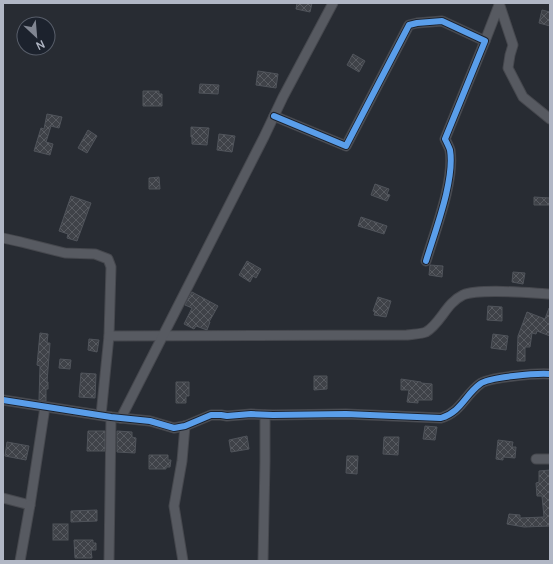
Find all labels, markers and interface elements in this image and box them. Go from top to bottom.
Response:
north arrow [16,16,56,56]
text: N [34,37,47,54]

